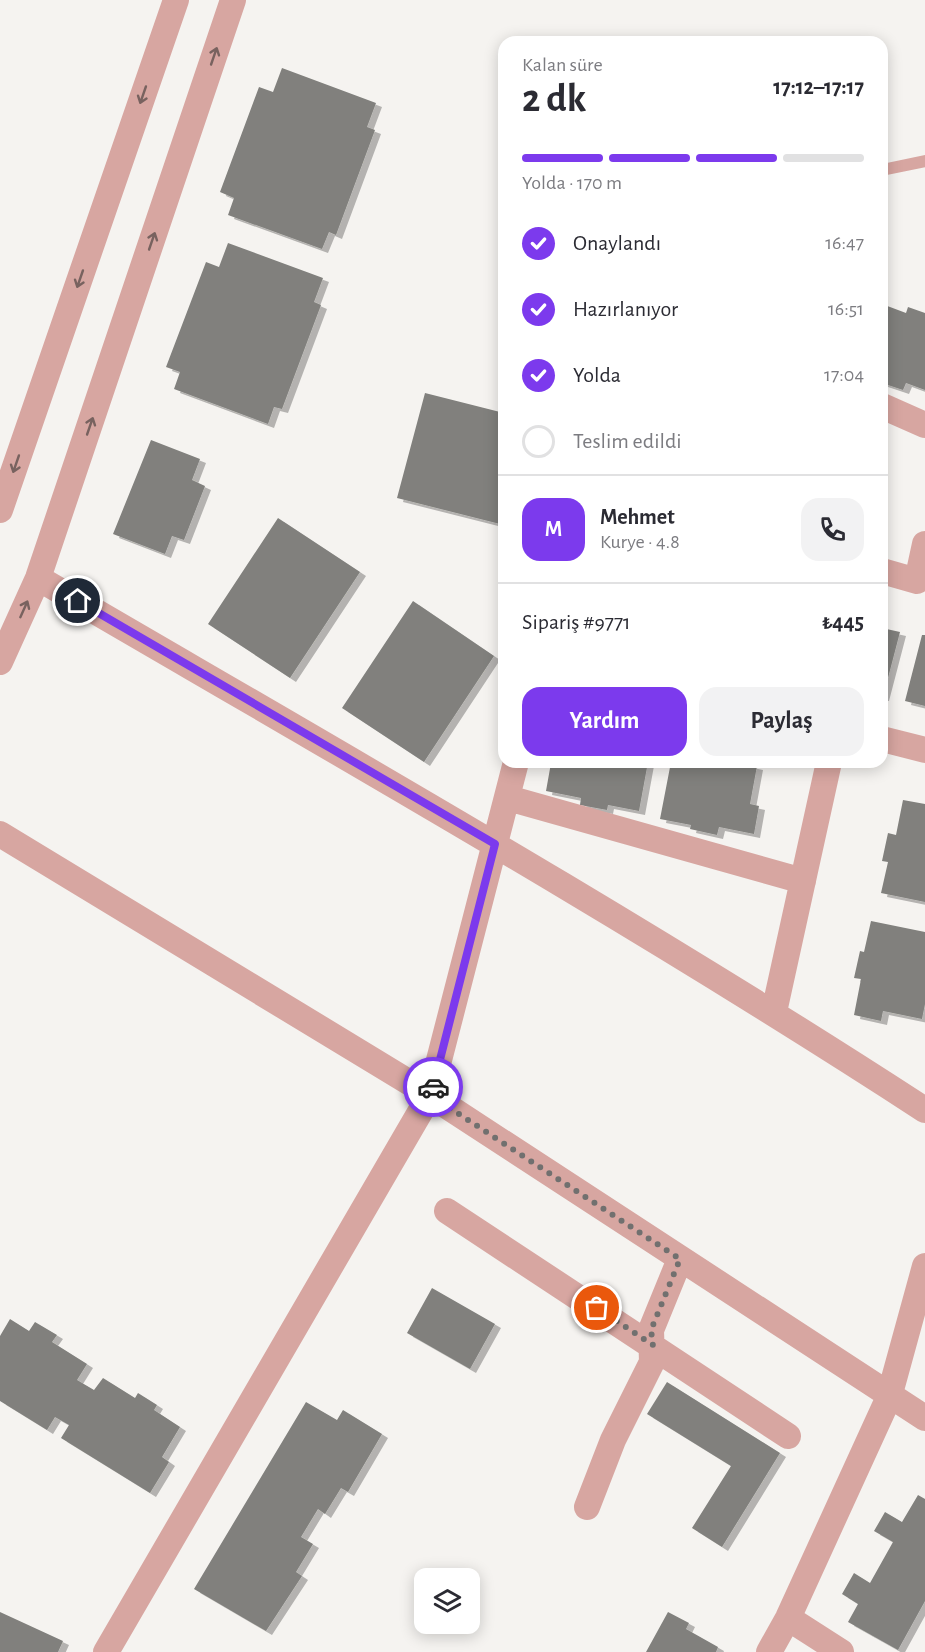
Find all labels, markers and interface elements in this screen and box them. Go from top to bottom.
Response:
one-way arrow [210,47,221,66]
text: Kalan süre [522,55,603,75]
text: 17:12–17:17 [773,76,864,98]
text: 2 dk [522,80,586,119]
one-way arrow [137,85,148,104]
text: Yolda · 170 m [522,173,622,193]
icon: check [522,227,555,260]
one-way arrow [147,232,158,251]
text: Onaylandı [573,232,661,254]
text: 16:47 [825,233,864,253]
one-way arrow [73,269,84,288]
icon: check [522,293,555,326]
text: Hazırlanıyor [573,298,678,320]
text: 16:51 [828,299,864,319]
icon: check [522,359,555,392]
text: Yolda [573,364,621,386]
text: 17:04 [824,365,864,385]
one-way arrow [85,417,96,436]
text: Teslim edildi [573,430,682,452]
one-way arrow [10,454,21,473]
button: phone [801,498,864,561]
text: Mehmet [600,506,675,528]
text: M [545,518,562,540]
text: Kurye · 4.8 [600,532,680,552]
pin [52,575,103,626]
icon: home [61,584,94,617]
one-way arrow [19,601,31,619]
text: Sipariş #9771 [522,611,631,633]
text: ₺445 [822,611,864,633]
button: Yardım [522,687,687,756]
button: Paylaş [699,687,864,756]
courier [403,1057,463,1117]
icon: car [417,1071,450,1104]
pin [571,1282,622,1333]
icon: bag [580,1291,613,1324]
map controls [414,1568,480,1634]
button: layers [414,1568,480,1634]

